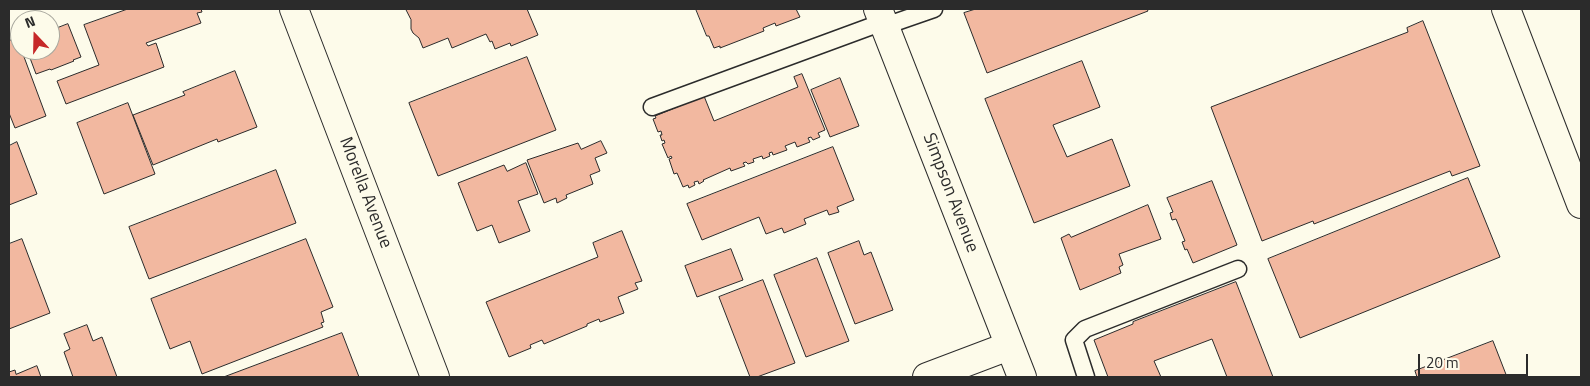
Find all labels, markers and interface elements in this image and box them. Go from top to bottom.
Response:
north arrow [10,10,60,60]
text: N [22,10,38,33]
street label: Simpson Avenue [917,130,983,256]
street label: Morella Avenue [334,134,396,252]
scale bar [1420,344,1530,376]
text: 20 m [1426,351,1459,374]

